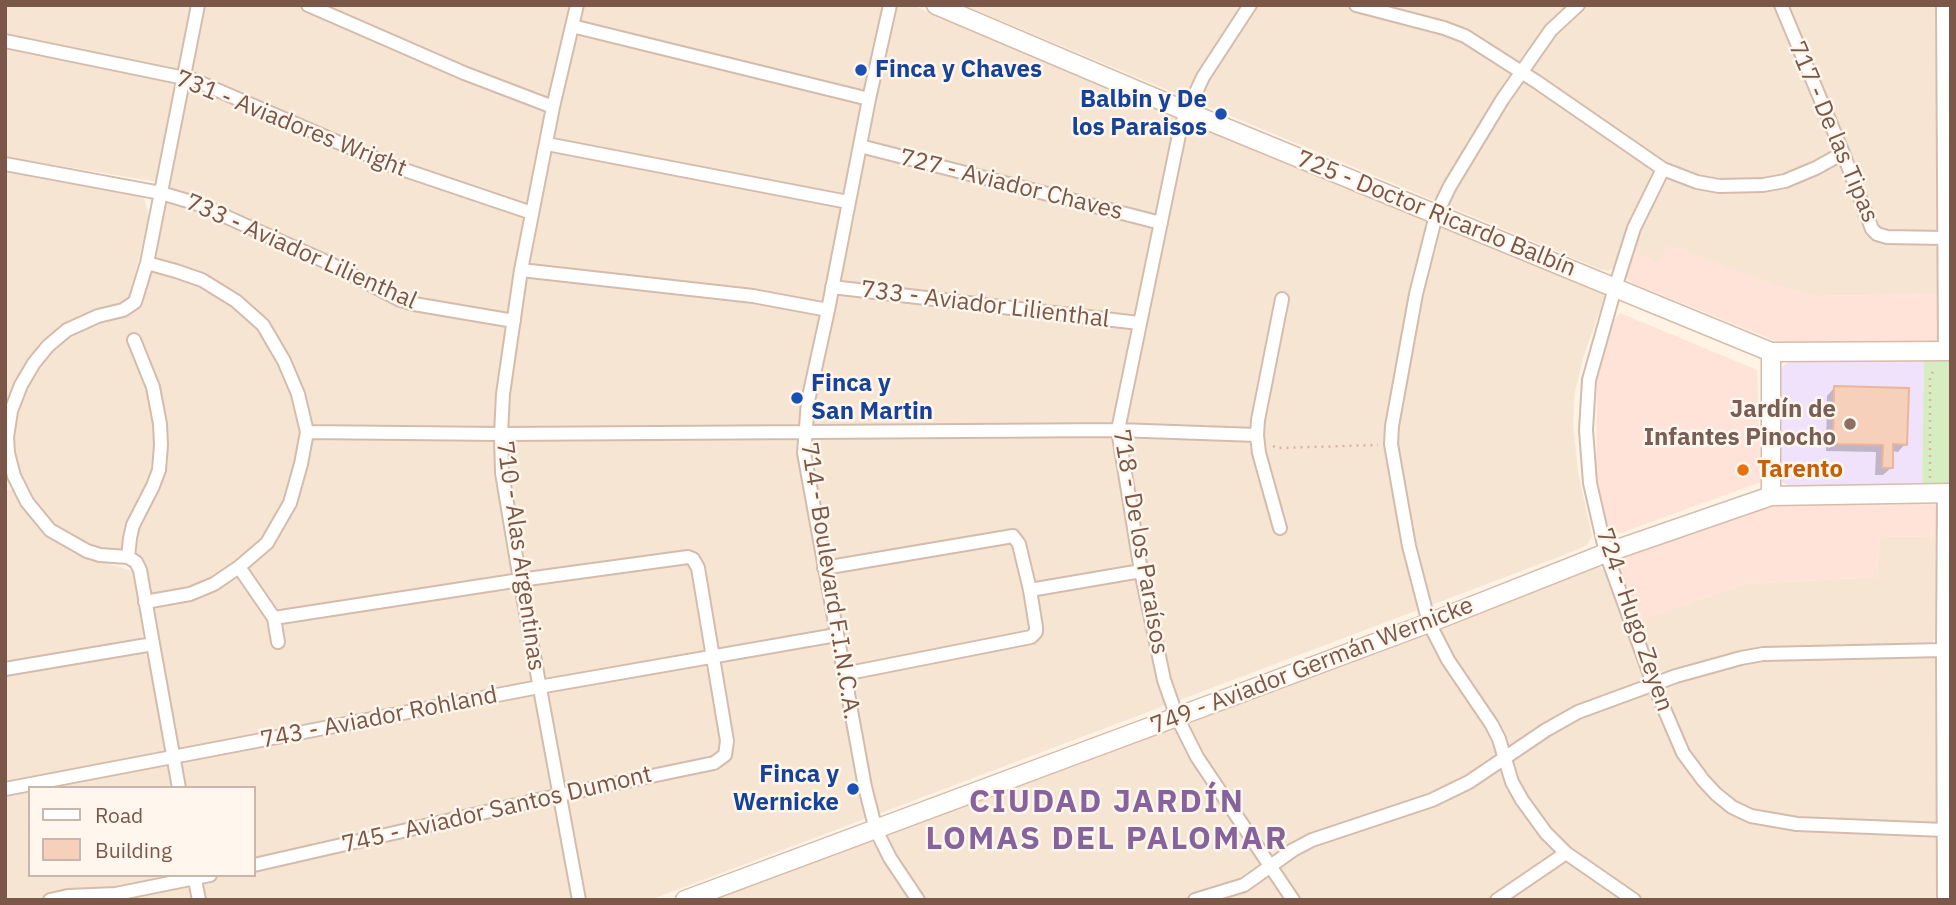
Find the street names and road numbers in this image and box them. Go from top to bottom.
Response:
street label: 717 - De las Tipas [1782,37,1884,227]
street label: 731 - Aviadores Wright [171,64,411,184]
street label: 727 - Aviador Chaves [896,143,1126,227]
street label: 725 - Doctor Ricardo Balbín [1292,145,1580,283]
street label: 733 - Aviador Lilienthal [181,188,421,316]
street label: 733 - Aviador Lilienthal [859,275,1111,335]
street label: 718 - De los Paraísos [1106,427,1174,657]
street label: 710 - Alas Argentinas [490,439,550,673]
street label: 714 - Boulevard F.I.N.C.A. [794,440,866,722]
street label: 724 - Hugo Zeyen [1589,525,1679,715]
street label: 749 - Aviador Germán Wernicke [1147,591,1477,741]
street label: 743 - Aviador Rohland [258,681,500,755]
street label: 745 - Aviador Santos Dumont [339,760,655,860]

